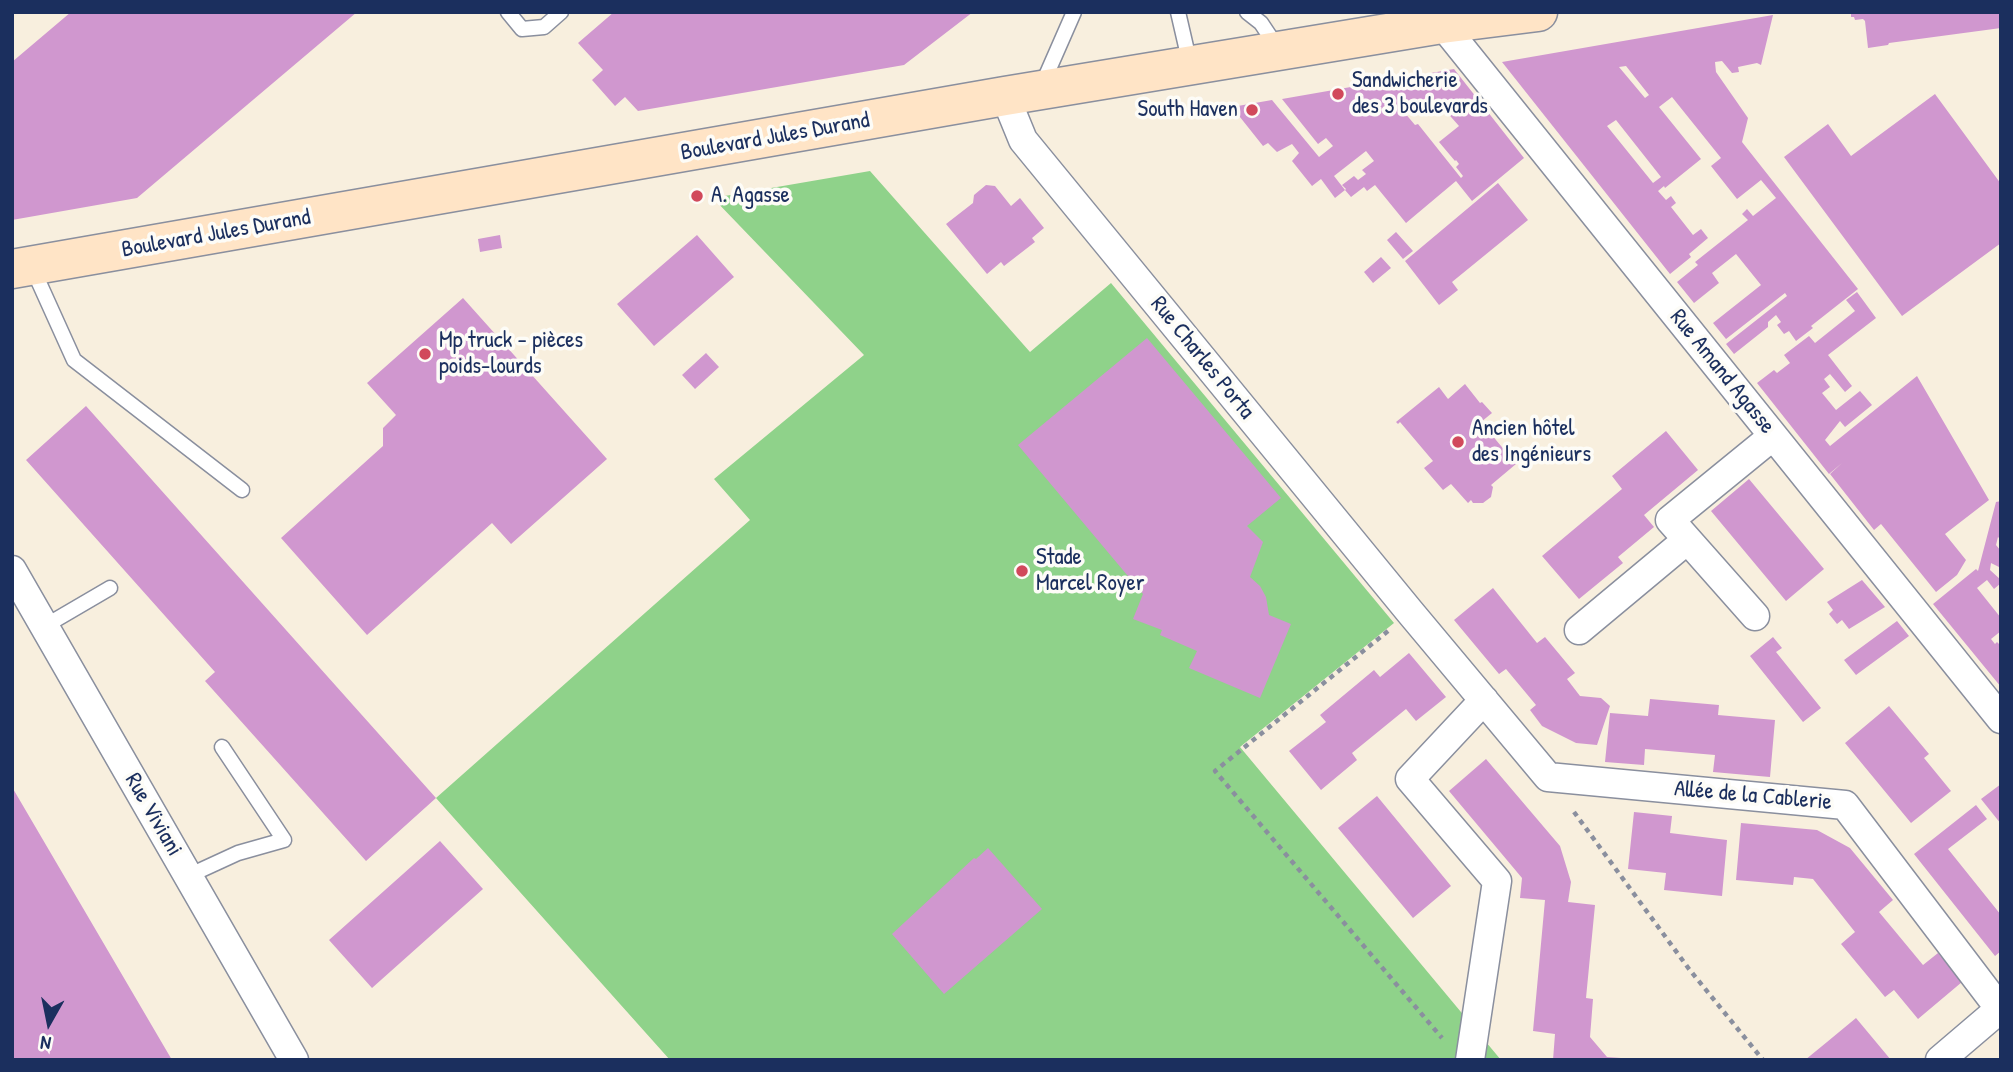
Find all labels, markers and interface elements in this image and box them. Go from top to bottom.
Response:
place label: Sandwicherie des 3 boulevards [1352,67,1488,121]
marker: Sandwicherie des 3 boulevards [1330,86,1346,102]
place label: South Haven [1138,96,1238,124]
marker: South Haven [1244,102,1260,118]
street label: Boulevard Jules Durand [678,107,872,167]
place label: A. Agasse [711,182,790,210]
marker: A. Agasse [689,188,705,204]
street label: Boulevard Jules Durand [119,204,313,264]
street label: Rue Charles Porta [1144,291,1260,425]
street label: Rue Amand Agasse [1663,304,1781,440]
place label: Mp truck - pièces poids-lourds [439,327,583,381]
marker: Mp truck - pièces poids-lourds [417,346,433,362]
place label: Ancien hôtel des Ingénieurs [1472,415,1591,469]
marker: Ancien hôtel des Ingénieurs [1450,434,1466,450]
place label: Stade Marcel Royer [1036,544,1144,598]
marker: Stade Marcel Royer [1014,563,1030,579]
street label: Rue Viviani [118,769,188,861]
street label: Allée de la Cablerie [1673,775,1833,817]
north arrow [14,988,84,1058]
text: N [39,1030,53,1057]

